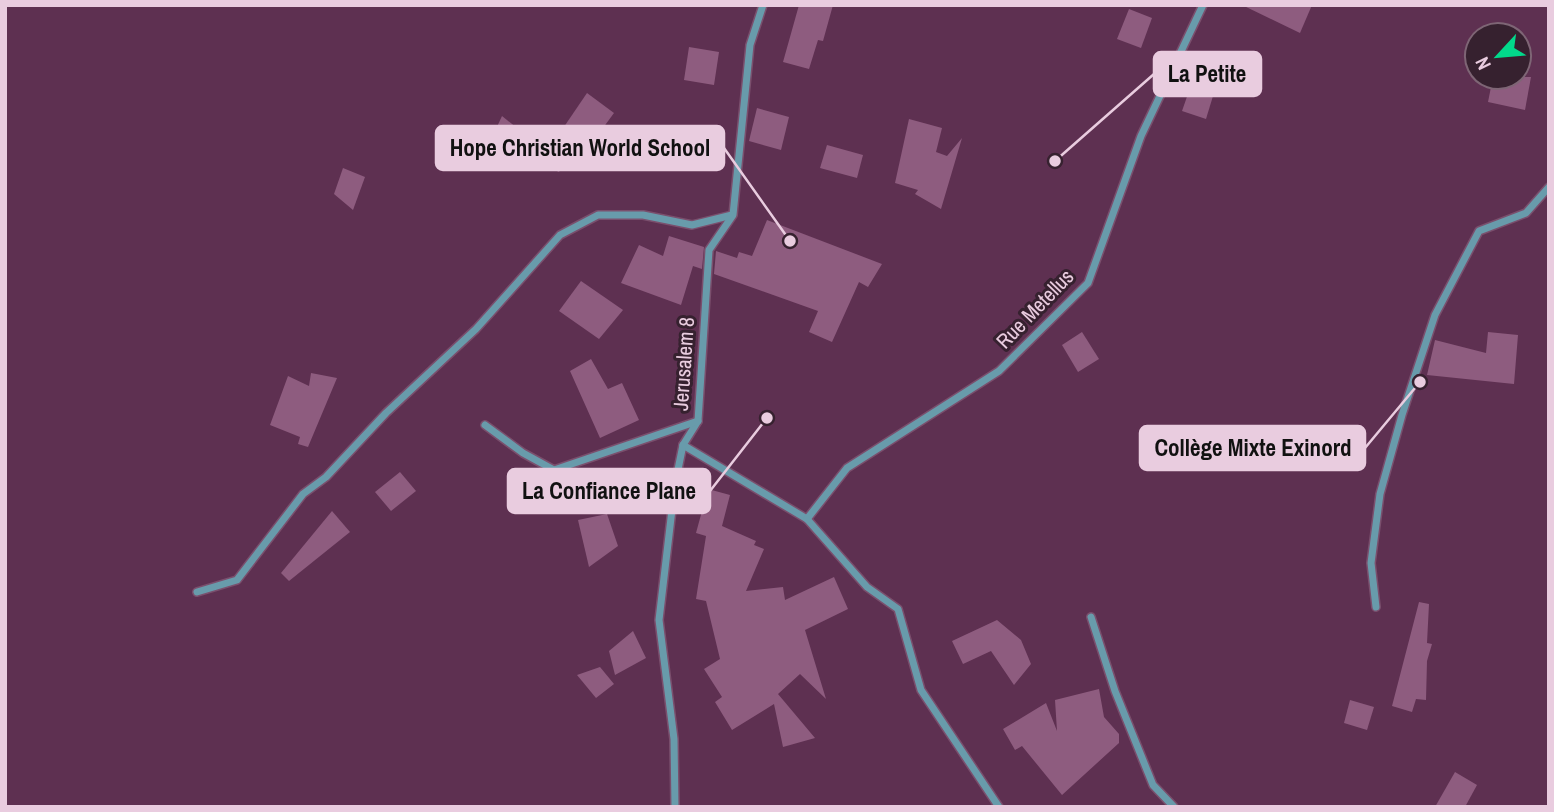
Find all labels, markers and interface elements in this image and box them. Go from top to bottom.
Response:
north arrow [1463,21,1533,91]
callout: La Petite [1154,52,1261,96]
text: N [1469,53,1497,74]
text: La Petite [1168,58,1246,89]
callout: Hope Christian World School [436,126,724,170]
text: Hope Christian World School [450,132,710,163]
street label: Rue Metellus [989,262,1080,355]
street label: Jerusalem 8 [666,316,701,412]
callout: Collège Mixte Exinord [1140,426,1365,470]
text: Collège Mixte Exinord [1154,432,1352,463]
callout: La Confiance Plane [508,469,710,513]
text: La Confiance Plane [522,475,696,506]

